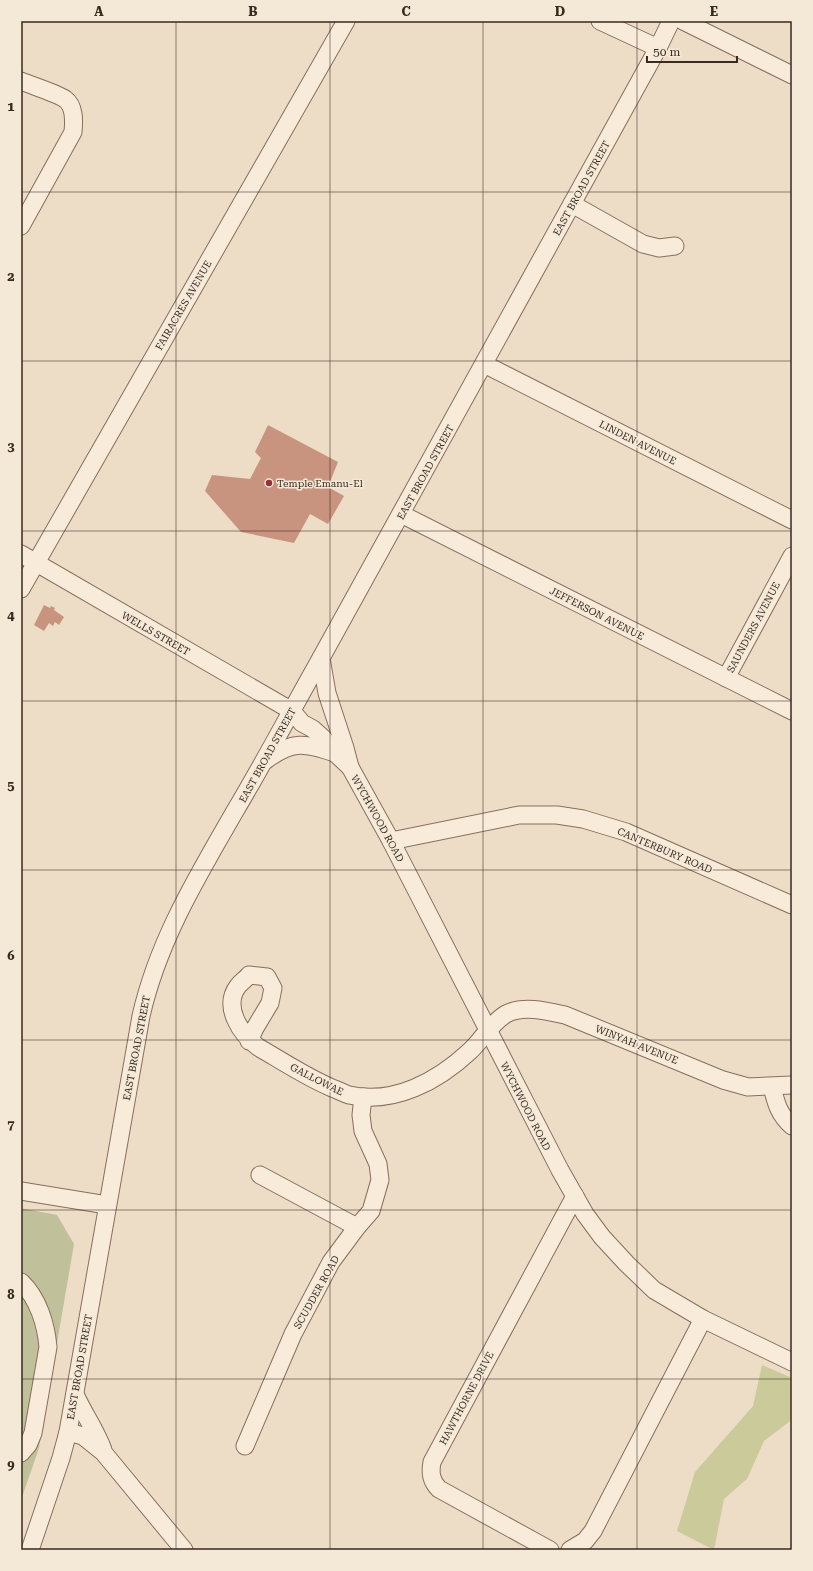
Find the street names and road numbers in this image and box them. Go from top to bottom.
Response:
street label: EAST BROAD STREET [551,139,612,238]
street label: FAIRACRES AVENUE [153,258,214,352]
street label: LINDEN AVENUE [597,418,678,467]
street label: EAST BROAD STREET [395,423,456,522]
street label: SAUNDERS AVENUE [725,580,782,674]
street label: JEFFERSON AVENUE [548,585,646,642]
street label: WELLS STREET [120,609,192,658]
street label: EAST BROAD STREET [237,706,298,805]
street label: WYCHWOOD ROAD [349,773,406,864]
street label: CANTERBURY ROAD [616,825,714,876]
street label: EAST BROAD STREET [121,994,152,1101]
street label: WINYAH AVENUE [594,1023,680,1066]
street label: WYCHWOOD ROAD [498,1060,553,1153]
street label: GALLOWAE [288,1061,345,1098]
street label: SCUDDER ROAD [292,1253,341,1331]
street label: EAST BROAD STREET [65,1313,94,1421]
street label: HAWTHORNE DRIVE [437,1350,496,1447]

